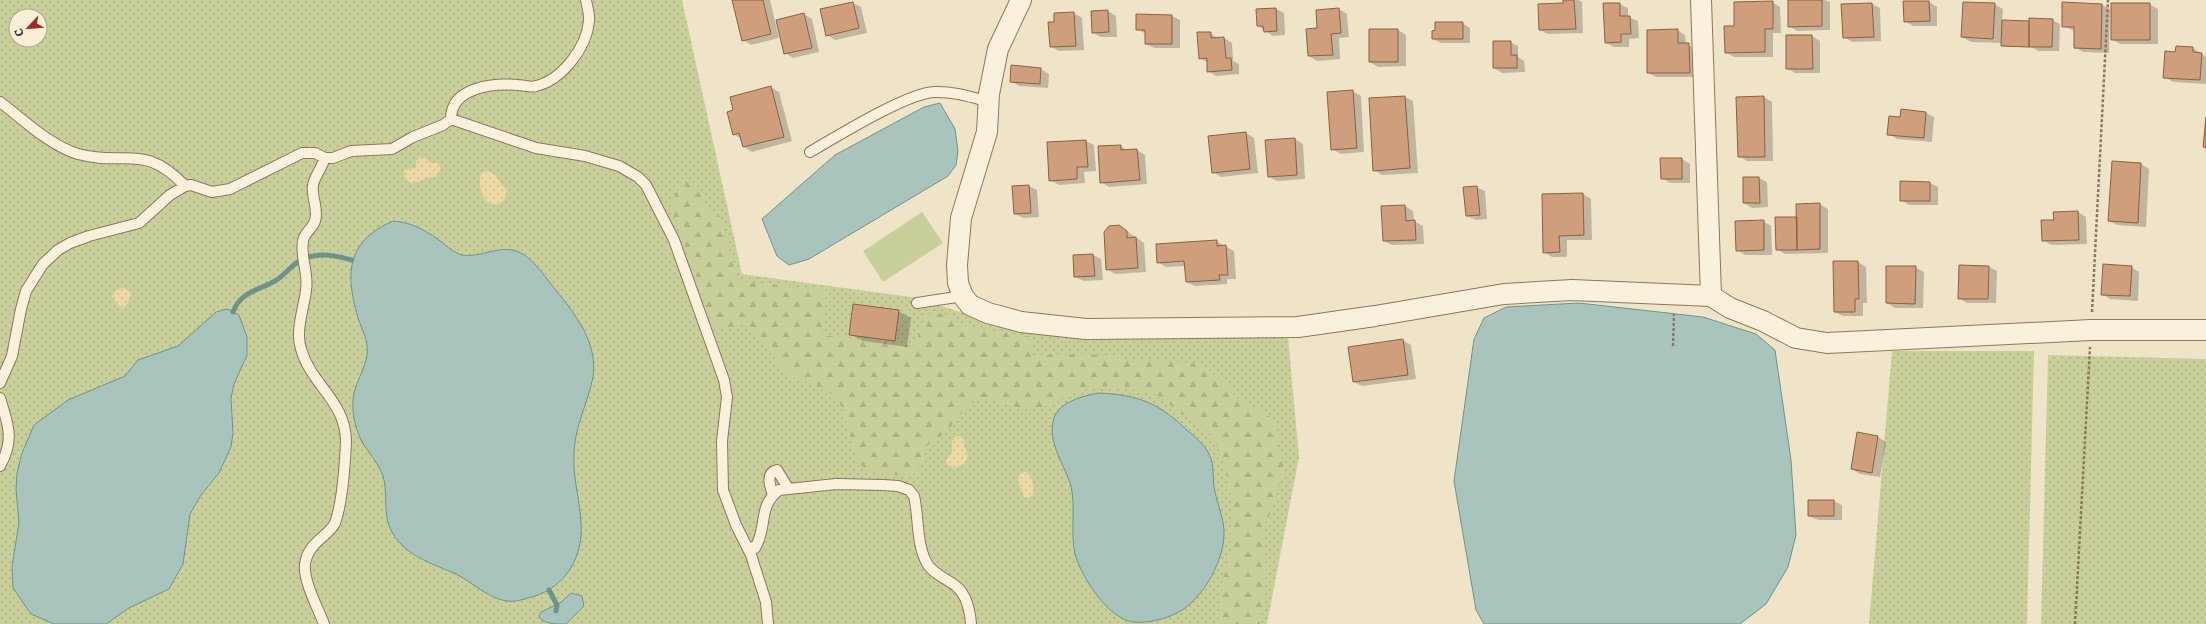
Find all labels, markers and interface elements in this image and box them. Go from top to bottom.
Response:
north arrow [8,8,48,48]
text: С [9,26,27,40]

